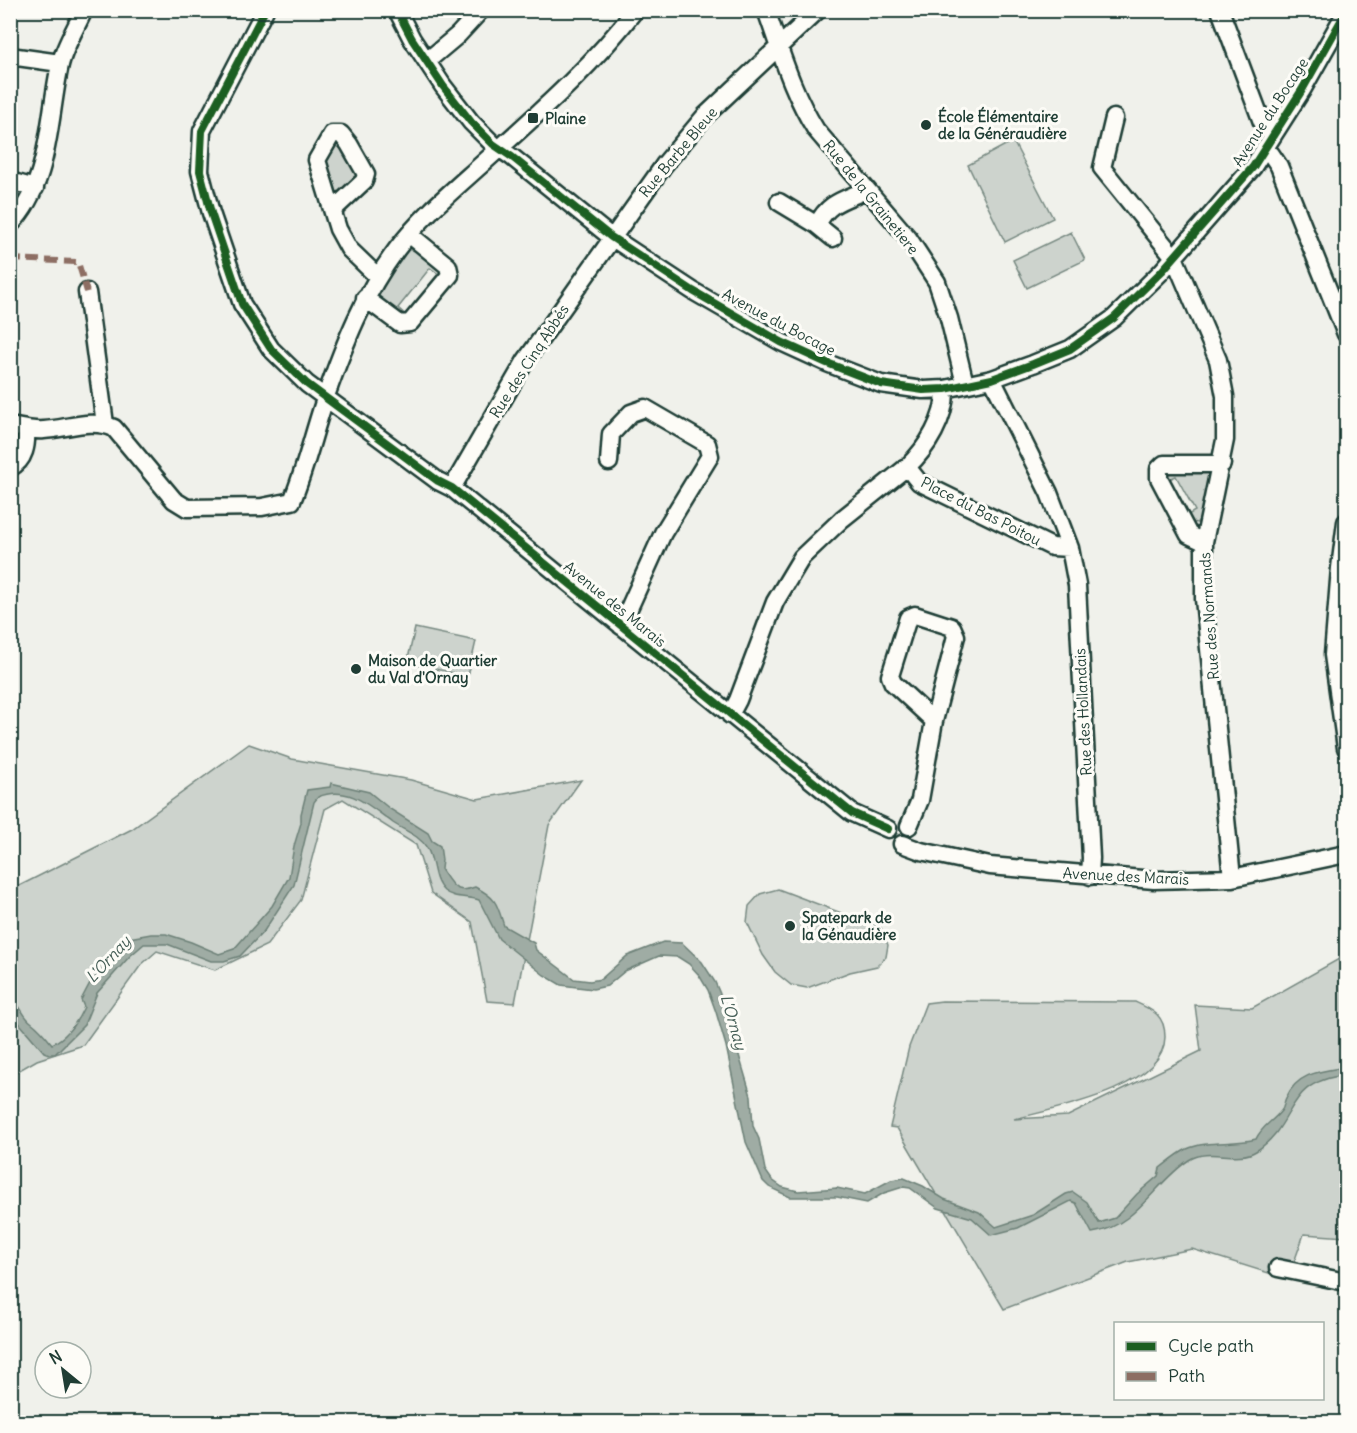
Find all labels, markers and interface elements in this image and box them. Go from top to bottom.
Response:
street label: Avenue du Bocage [1228,54,1312,170]
street label: Rue Barbe Bleue [635,103,721,201]
place label: École Élémentaire de la Généraudière [938,106,1067,143]
place label: Plaine [545,109,586,128]
marker: Plaine [526,111,540,125]
marker: École Élémentaire de la Généraudière [919,118,933,132]
street label: Rue de la Grainetiere [819,136,923,258]
street label: Avenue du Bocage [719,284,839,360]
street label: Rue des Cinq Abbés [485,300,573,421]
street label: Place du Bas Poitou [918,472,1045,550]
street label: Rue des Normands [1195,551,1223,680]
street label: Avenue des Marais [560,557,670,651]
street label: Rue des Hollandais [1070,648,1096,776]
place label: Maison de Quartier du Val d'Ornay [368,651,498,688]
marker: Maison de Quartier du Val d'Ornay [349,662,363,676]
street label: Avenue des Marais [1062,863,1190,889]
place label: Spatepark de la Génaudière [802,908,896,944]
marker: Spatepark de la Génaudière [783,919,797,933]
water label: L'Ornay [81,930,136,987]
water label: L'Ornay [717,992,752,1054]
legend [1114,1322,1324,1400]
text: Cycle path [1168,1334,1254,1357]
north arrow [33,1340,93,1400]
text: N [46,1346,65,1368]
text: Path [1168,1364,1205,1387]

